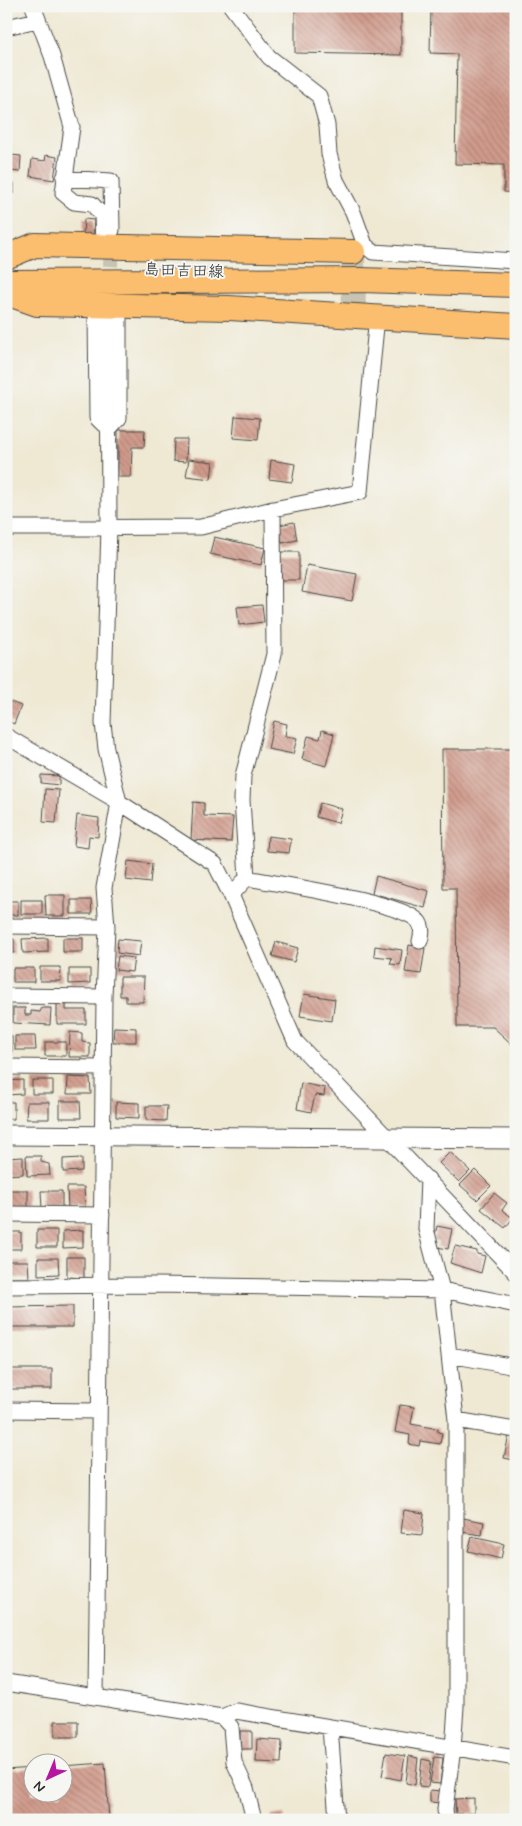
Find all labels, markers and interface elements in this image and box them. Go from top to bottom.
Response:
street label: 島田吉田線 [144,259,224,283]
north arrow [22,1754,72,1804]
text: N [30,1777,49,1796]

